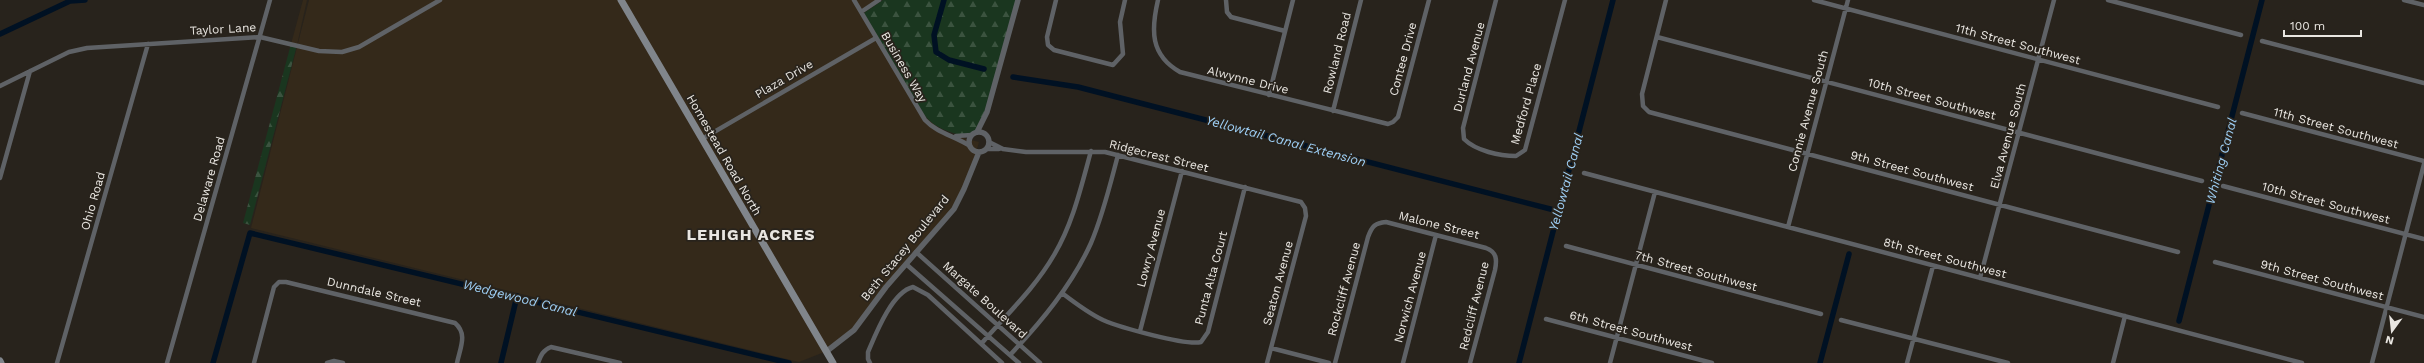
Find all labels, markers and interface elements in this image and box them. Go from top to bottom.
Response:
street label: Rowland Road [1320,11,1354,95]
scale bar [2284,12,2361,38]
text: 100 m [2290,19,2325,33]
street label: Taylor Lane [189,20,257,38]
street label: Durland Avenue [1450,20,1488,113]
street label: Contee Drive [1386,21,1420,97]
street label: 11th Street Southwest [1954,21,2082,67]
street label: Business Way [878,29,930,106]
street label: Connie Avenue South [1785,49,1831,173]
street label: Plaza Drive [753,57,816,101]
street label: Medford Place [1508,62,1544,146]
street label: Alwynne Drive [1206,63,1290,97]
street label: 10th Street Southwest [1867,75,1997,123]
street label: Elva Avenue South [1987,82,2029,190]
street label: Homestead Road North [684,92,764,218]
street label: 11th Street Southwest [2272,105,2400,151]
water label: Yellowtail Canal Extension [1204,112,1368,170]
water label: Whiting Canal [2202,116,2240,206]
water label: Yellowtail Canal [1546,132,1586,232]
street label: Delaware Road [190,135,228,223]
street label: Ridgecrest Street [1108,137,1210,175]
street label: 9th Street Southwest [1849,148,1975,194]
street label: Ohio Road [78,170,108,232]
street label: 10th Street Southwest [2261,179,2391,227]
street label: Beth Stacey Boulevard [858,192,952,304]
street label: Lowry Avenue [1134,207,1168,289]
street label: Malone Street [1397,208,1481,242]
district label: LEHIGH ACRES [686,225,816,244]
street label: Punta Alta Court [1192,230,1230,326]
street label: 8th Street Southwest [1882,235,2008,281]
street label: Seaton Avenue [1260,239,1296,327]
street label: Rockcliff Avenue [1325,240,1363,338]
street label: 7th Street Southwest [1633,248,1759,294]
street label: Norwich Avenue [1391,250,1429,344]
street label: 9th Street Southwest [2259,257,2385,303]
street label: Margate Boulevard [940,258,1030,342]
street label: Redcliff Avenue [1456,260,1492,352]
street label: Dunndale Street [326,274,422,310]
water label: Wedgewood Canal [461,277,579,319]
street label: 6th Street Southwest [1568,308,1694,354]
north arrow [2372,311,2412,351]
text: N [2384,333,2395,348]

